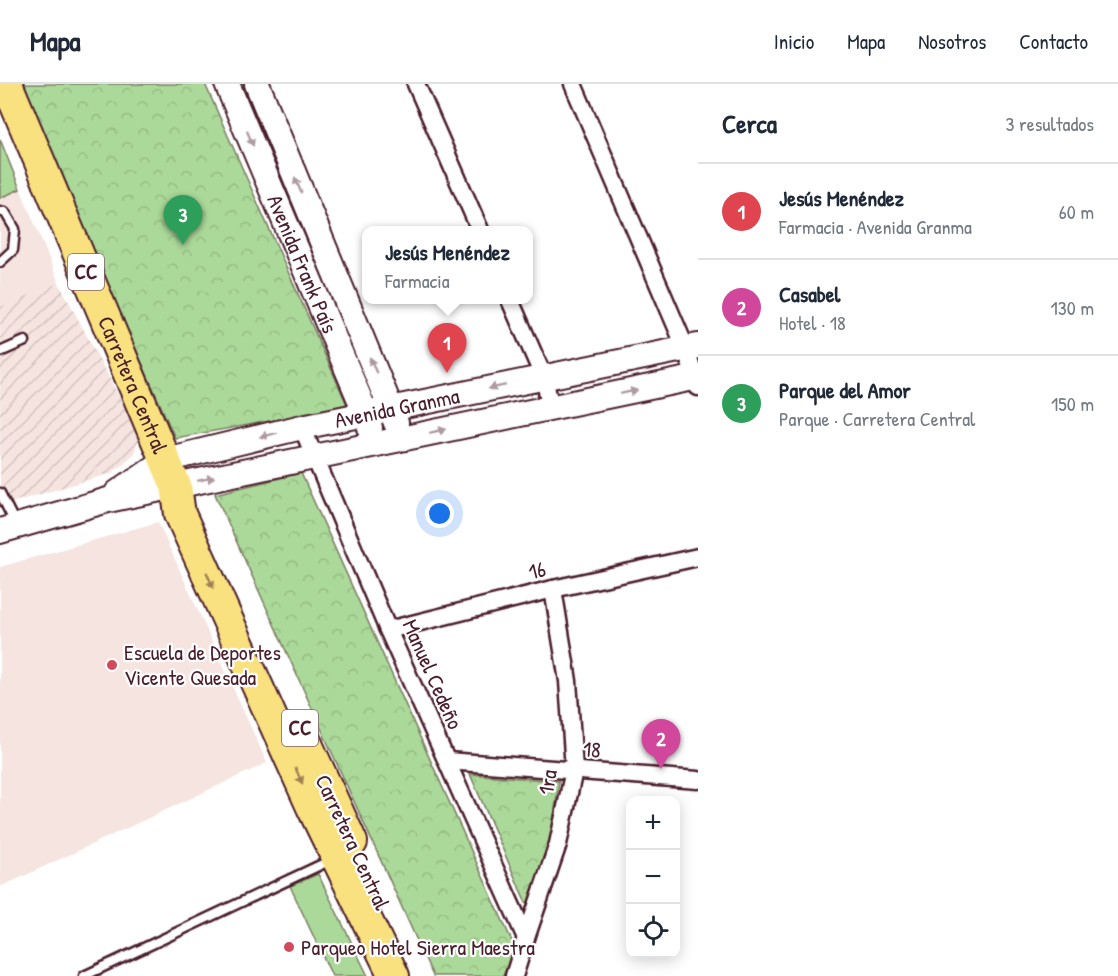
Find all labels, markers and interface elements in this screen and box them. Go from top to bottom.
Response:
text: Mapa [30,22,81,60]
text: Inicio [774,27,814,56]
text: Mapa [847,27,885,56]
text: Nosotros [918,27,986,56]
text: Contacto [1019,27,1088,56]
text: Cerca [722,106,777,141]
text: 3 resultados [1005,110,1094,137]
one-way arrow [245,129,255,147]
one-way arrow [293,175,303,193]
text: Jesús Menéndez [779,183,904,213]
street label: Avenida Frank País [260,190,345,338]
pin: 3 [164,196,202,245]
text: 1 [738,198,745,225]
text: 60 m [1059,198,1094,225]
text: Farmacia · Avenida Granma [779,213,972,240]
popup [362,226,533,304]
text: Jesús Menéndez [385,237,510,267]
road number: CC [68,254,104,290]
text: Farmacia [385,267,450,294]
text: Casabel [779,279,840,309]
text: 2 [737,294,746,321]
text: 130 m [1051,294,1094,321]
text: Hotel · 18 [779,309,846,336]
street label: Carretera Central [91,311,176,458]
pin: 1 [428,324,466,373]
one-way arrow [368,356,377,374]
text: Parque del Amor [779,375,911,405]
street label: Avenida Granma [332,380,462,435]
one-way arrow [487,383,506,392]
one-way arrow [620,387,639,396]
text: 3 [737,390,746,417]
text: 150 m [1051,390,1094,417]
text: Parque · Carretera Central [779,405,975,432]
one-way arrow [429,426,448,436]
one-way arrow [259,430,277,440]
one-way arrow [197,474,216,484]
your location [425,499,454,528]
street label: 16 [525,553,549,587]
one-way arrow [205,571,214,588]
street label: Manuel Cedeño [395,614,471,734]
place label: Escuela de Deportes Vicente Quesada [124,637,281,692]
marker: Escuela de Deportes Vicente Quesada [105,658,119,672]
road number: CC [282,710,318,746]
pin: 2 [642,720,680,769]
street label: 18 [582,733,602,765]
street label: 1ra [530,767,564,797]
one-way arrow [294,768,303,785]
street label: Carretera Central [309,769,398,915]
map controls [626,796,680,958]
button: + [626,796,680,850]
button: − [626,850,680,904]
button: locate [626,904,680,958]
place label: Parqueo Hotel Sierra Maestra [301,932,535,962]
marker: Parqueo Hotel Sierra Maestra [282,940,296,954]

